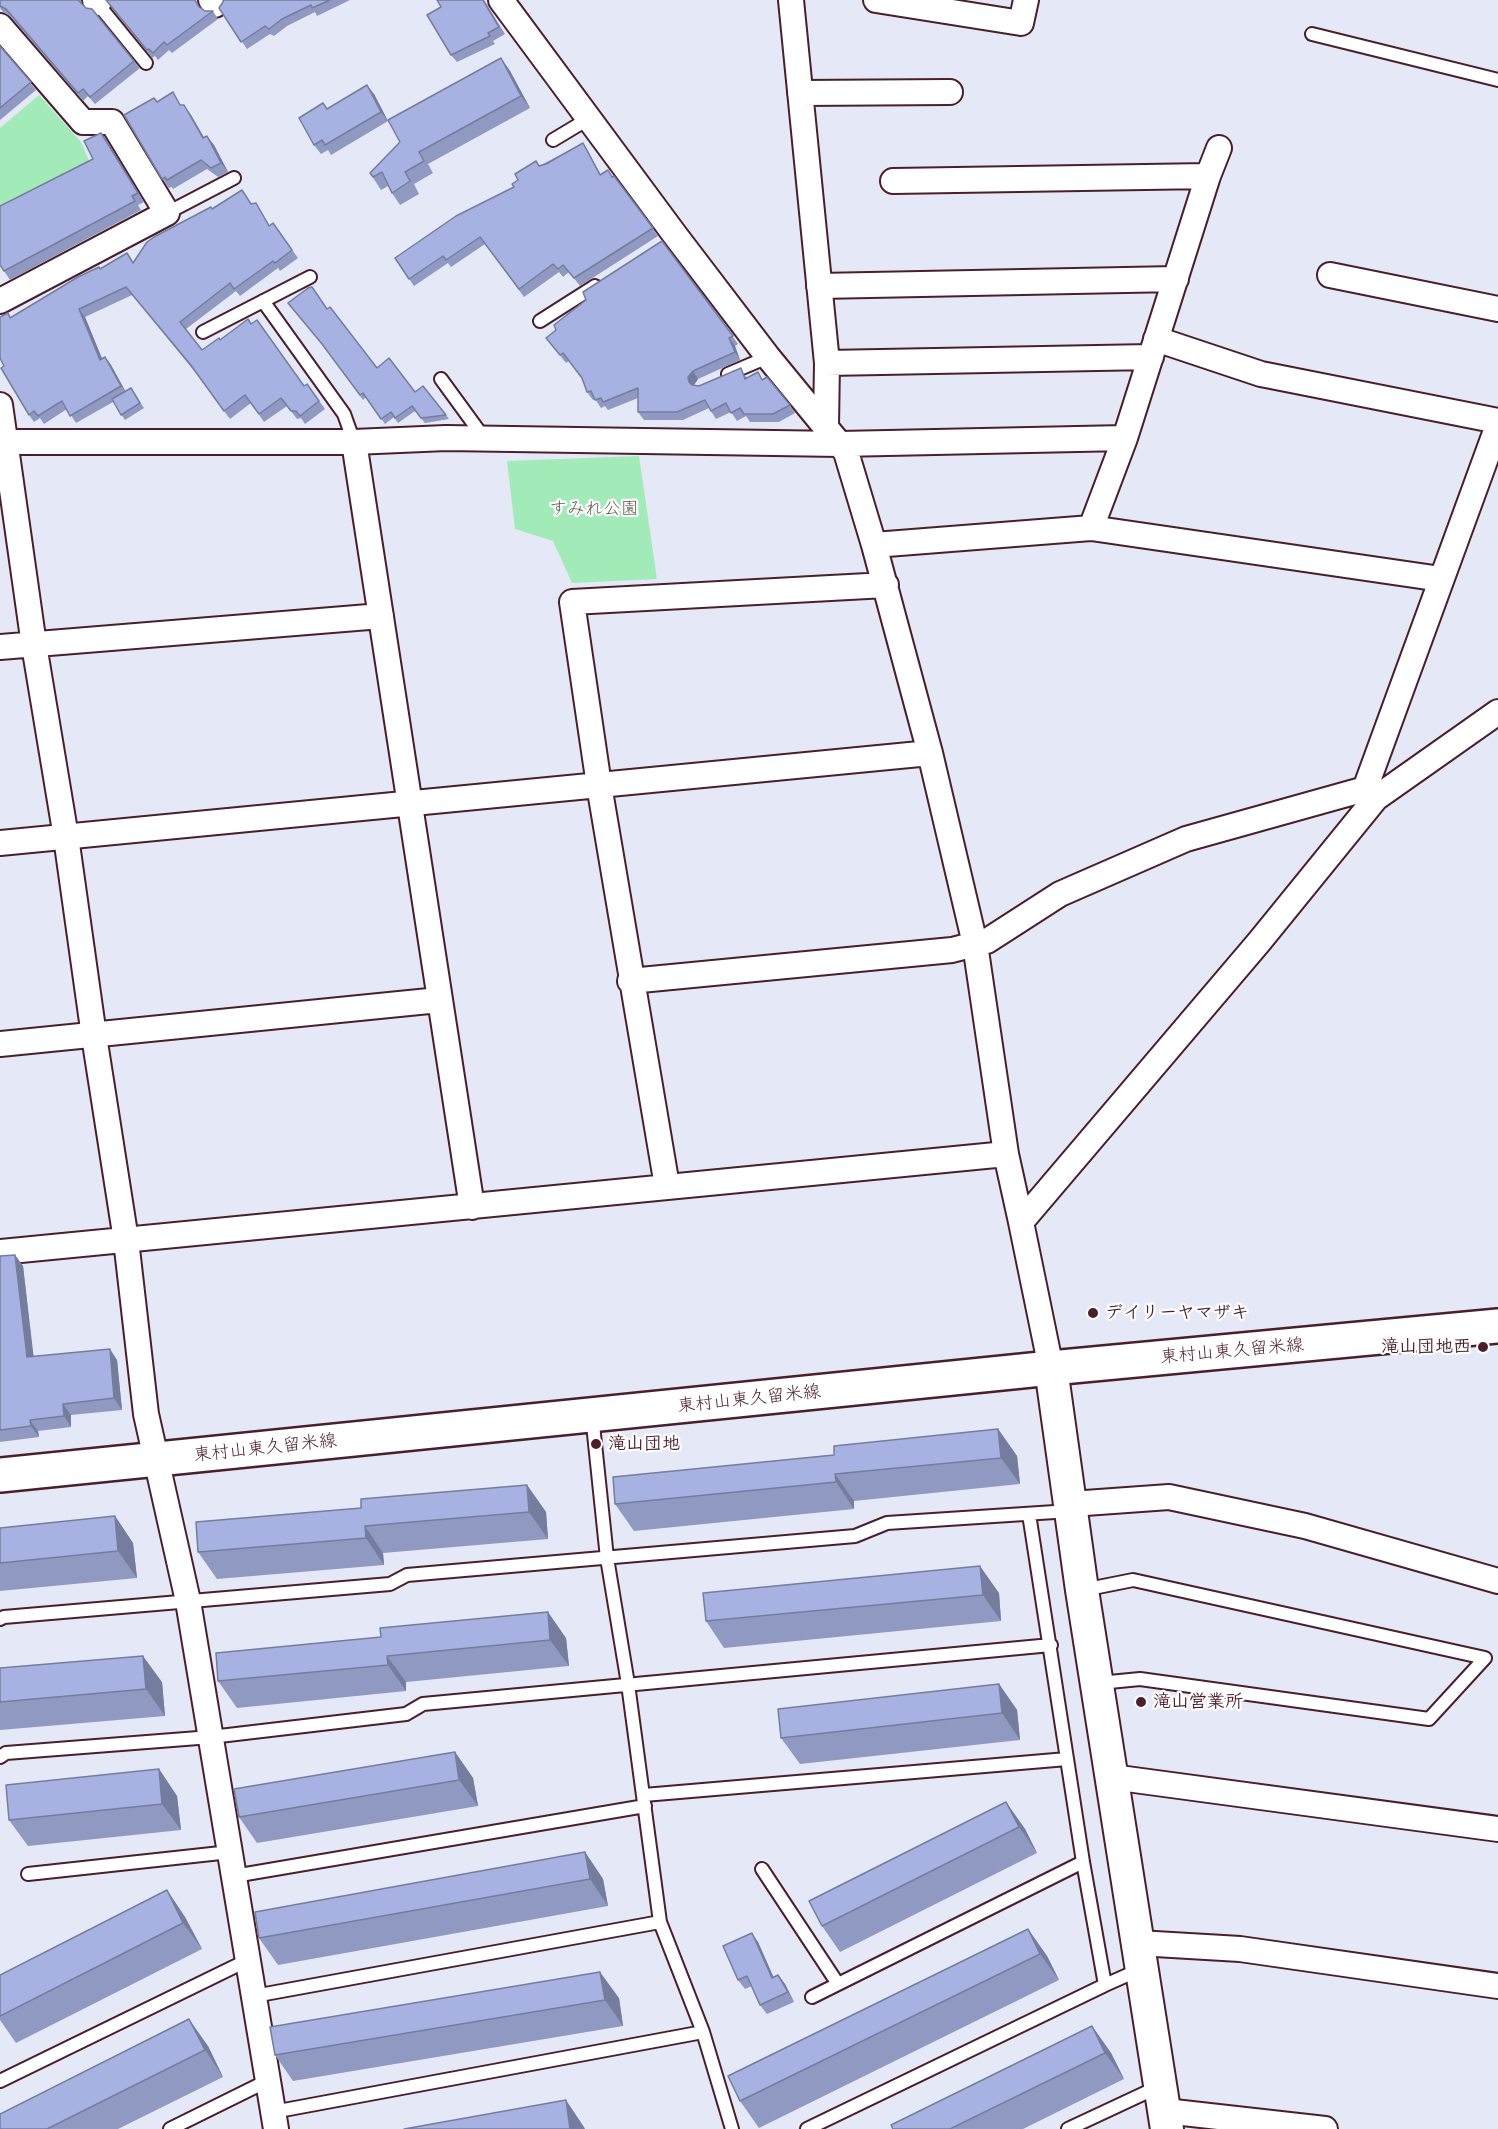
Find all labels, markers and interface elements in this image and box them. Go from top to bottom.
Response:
park label: すみれ公園 [549,498,639,520]
place label: デイリーヤマザキ [1105,1302,1249,1324]
marker: デイリーヤマザキ [1086,1306,1100,1320]
street label: 東村山東久留米線 [1159,1334,1305,1368]
place label: 滝山団地西 [1381,1336,1471,1358]
marker: 滝山団地西 [1476,1340,1490,1354]
street label: 東村山東久留米線 [676,1381,822,1417]
street label: 東村山東久留米線 [192,1430,338,1466]
place label: 滝山団地 [608,1433,680,1455]
marker: 滝山団地 [589,1437,603,1451]
place label: 滝山営業所 [1153,1691,1243,1713]
marker: 滝山営業所 [1134,1695,1148,1709]

